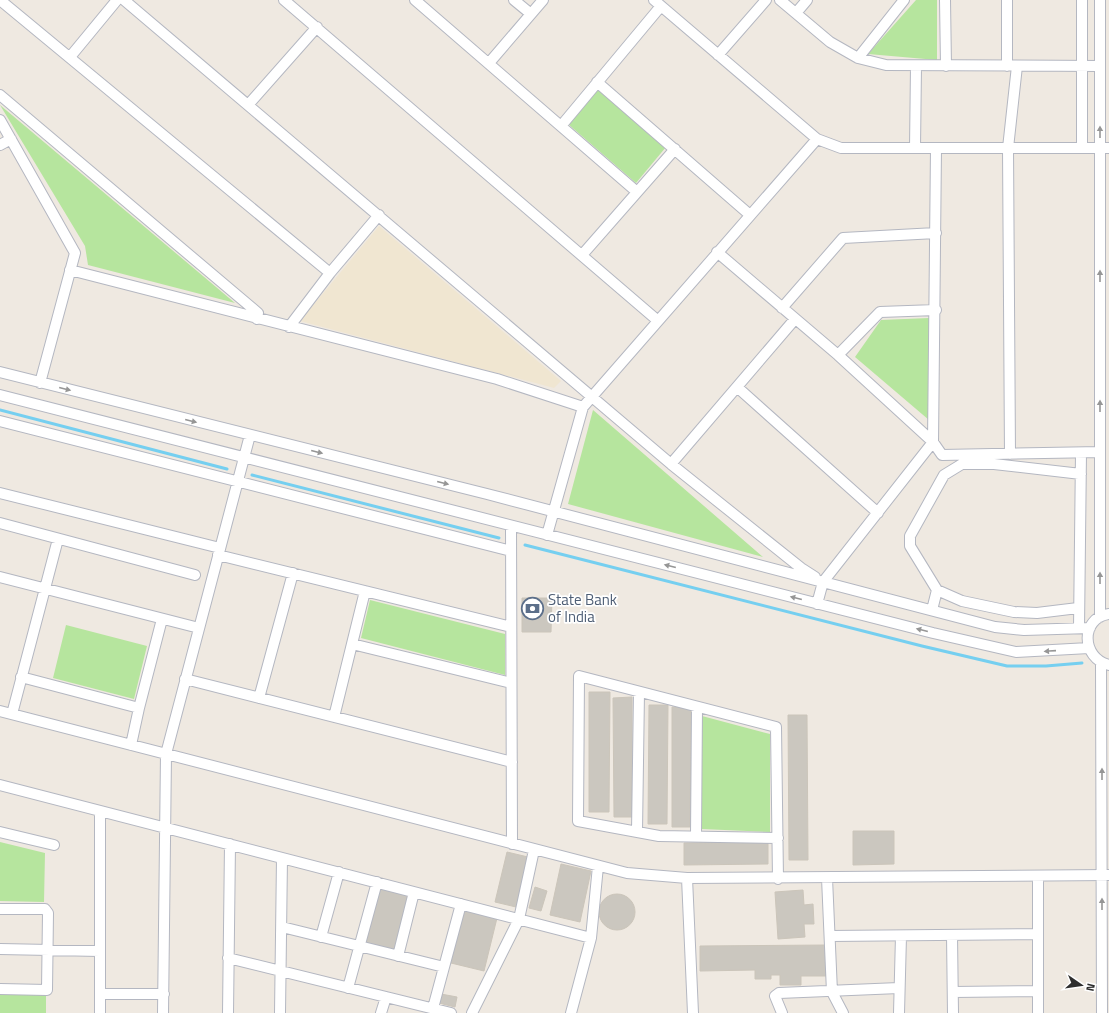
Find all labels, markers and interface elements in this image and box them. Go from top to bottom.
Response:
one-way arrow [1097,125,1103,138]
one-way arrow [1097,269,1103,282]
one-way arrow [59,387,71,393]
one-way arrow [1097,399,1103,412]
one-way arrow [185,418,197,424]
one-way arrow [311,449,323,455]
one-way arrow [437,481,450,487]
one-way arrow [664,563,676,569]
one-way arrow [1097,571,1103,584]
place label: State Bank of India [548,588,617,628]
bank icon: State Bank of India [520,595,546,621]
one-way arrow [790,595,803,601]
one-way arrow [916,627,929,633]
one-way arrow [1044,647,1056,654]
one-way arrow [1099,767,1105,780]
one-way arrow [1099,897,1105,910]
north arrow [1061,965,1101,1005]
text: N [1082,982,1099,993]

